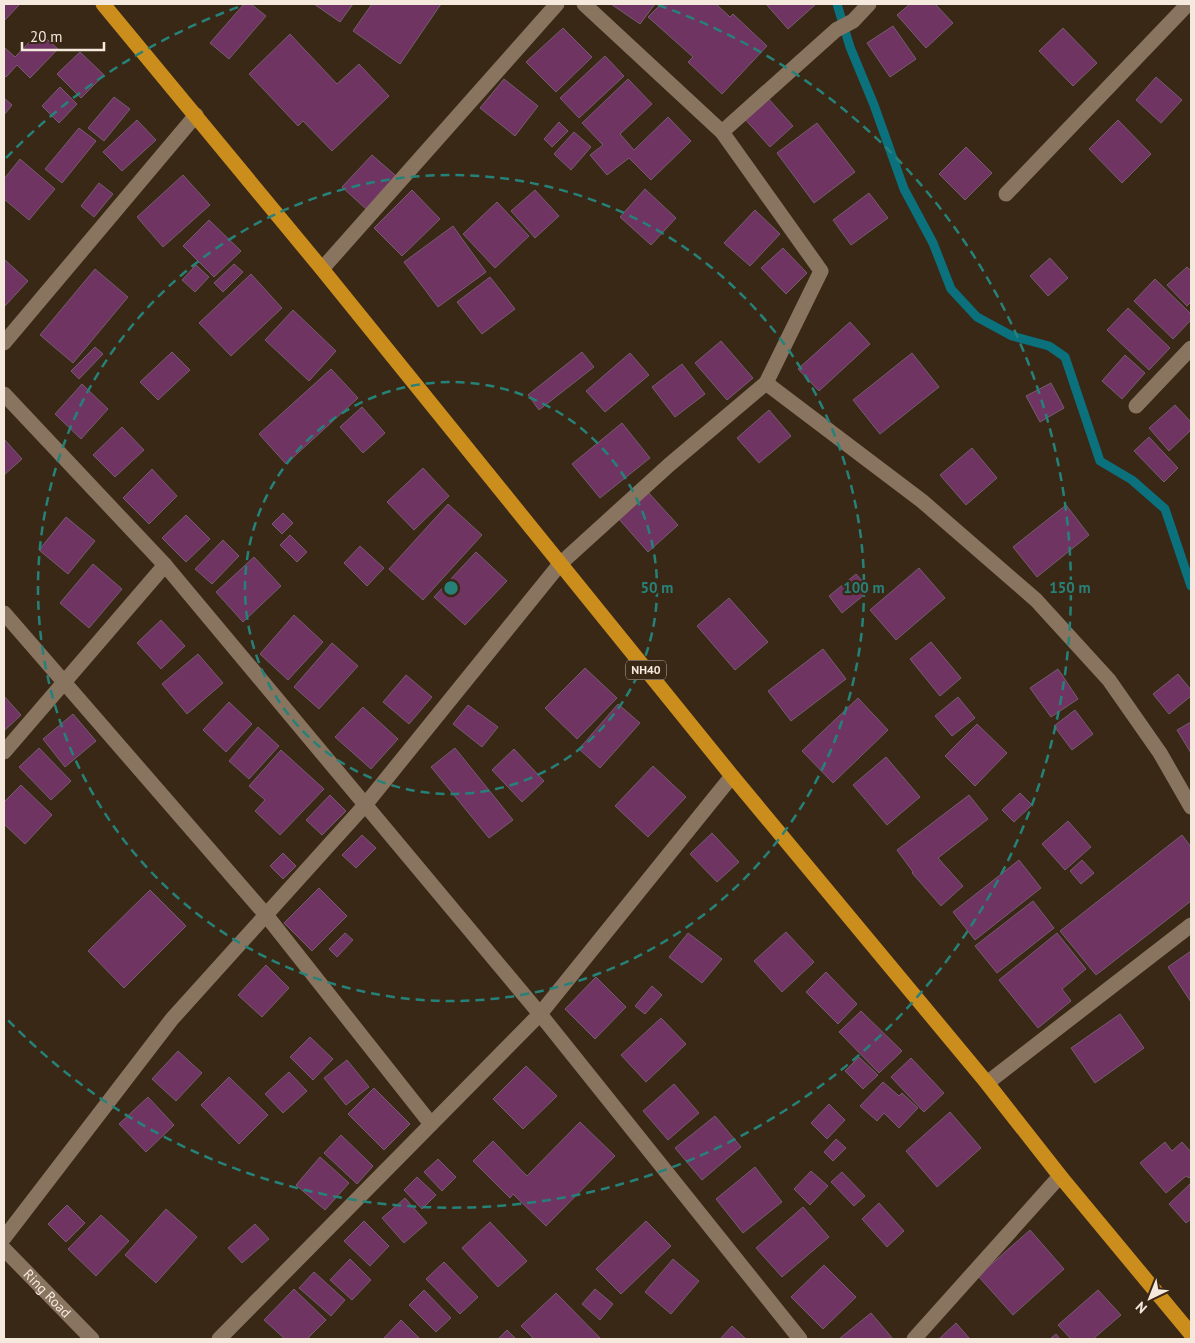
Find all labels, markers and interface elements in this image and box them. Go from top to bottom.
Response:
scale bar [22,20,105,52]
text: 20 m [30,27,63,46]
text: 50 m [641,578,673,597]
text: 100 m [843,578,885,597]
text: 150 m [1049,578,1091,597]
centre of rings [442,579,460,597]
road number: NH40 [626,660,666,680]
street label: Ring Road [20,1265,75,1321]
north arrow [1125,1273,1175,1323]
text: N [1132,1298,1151,1317]

